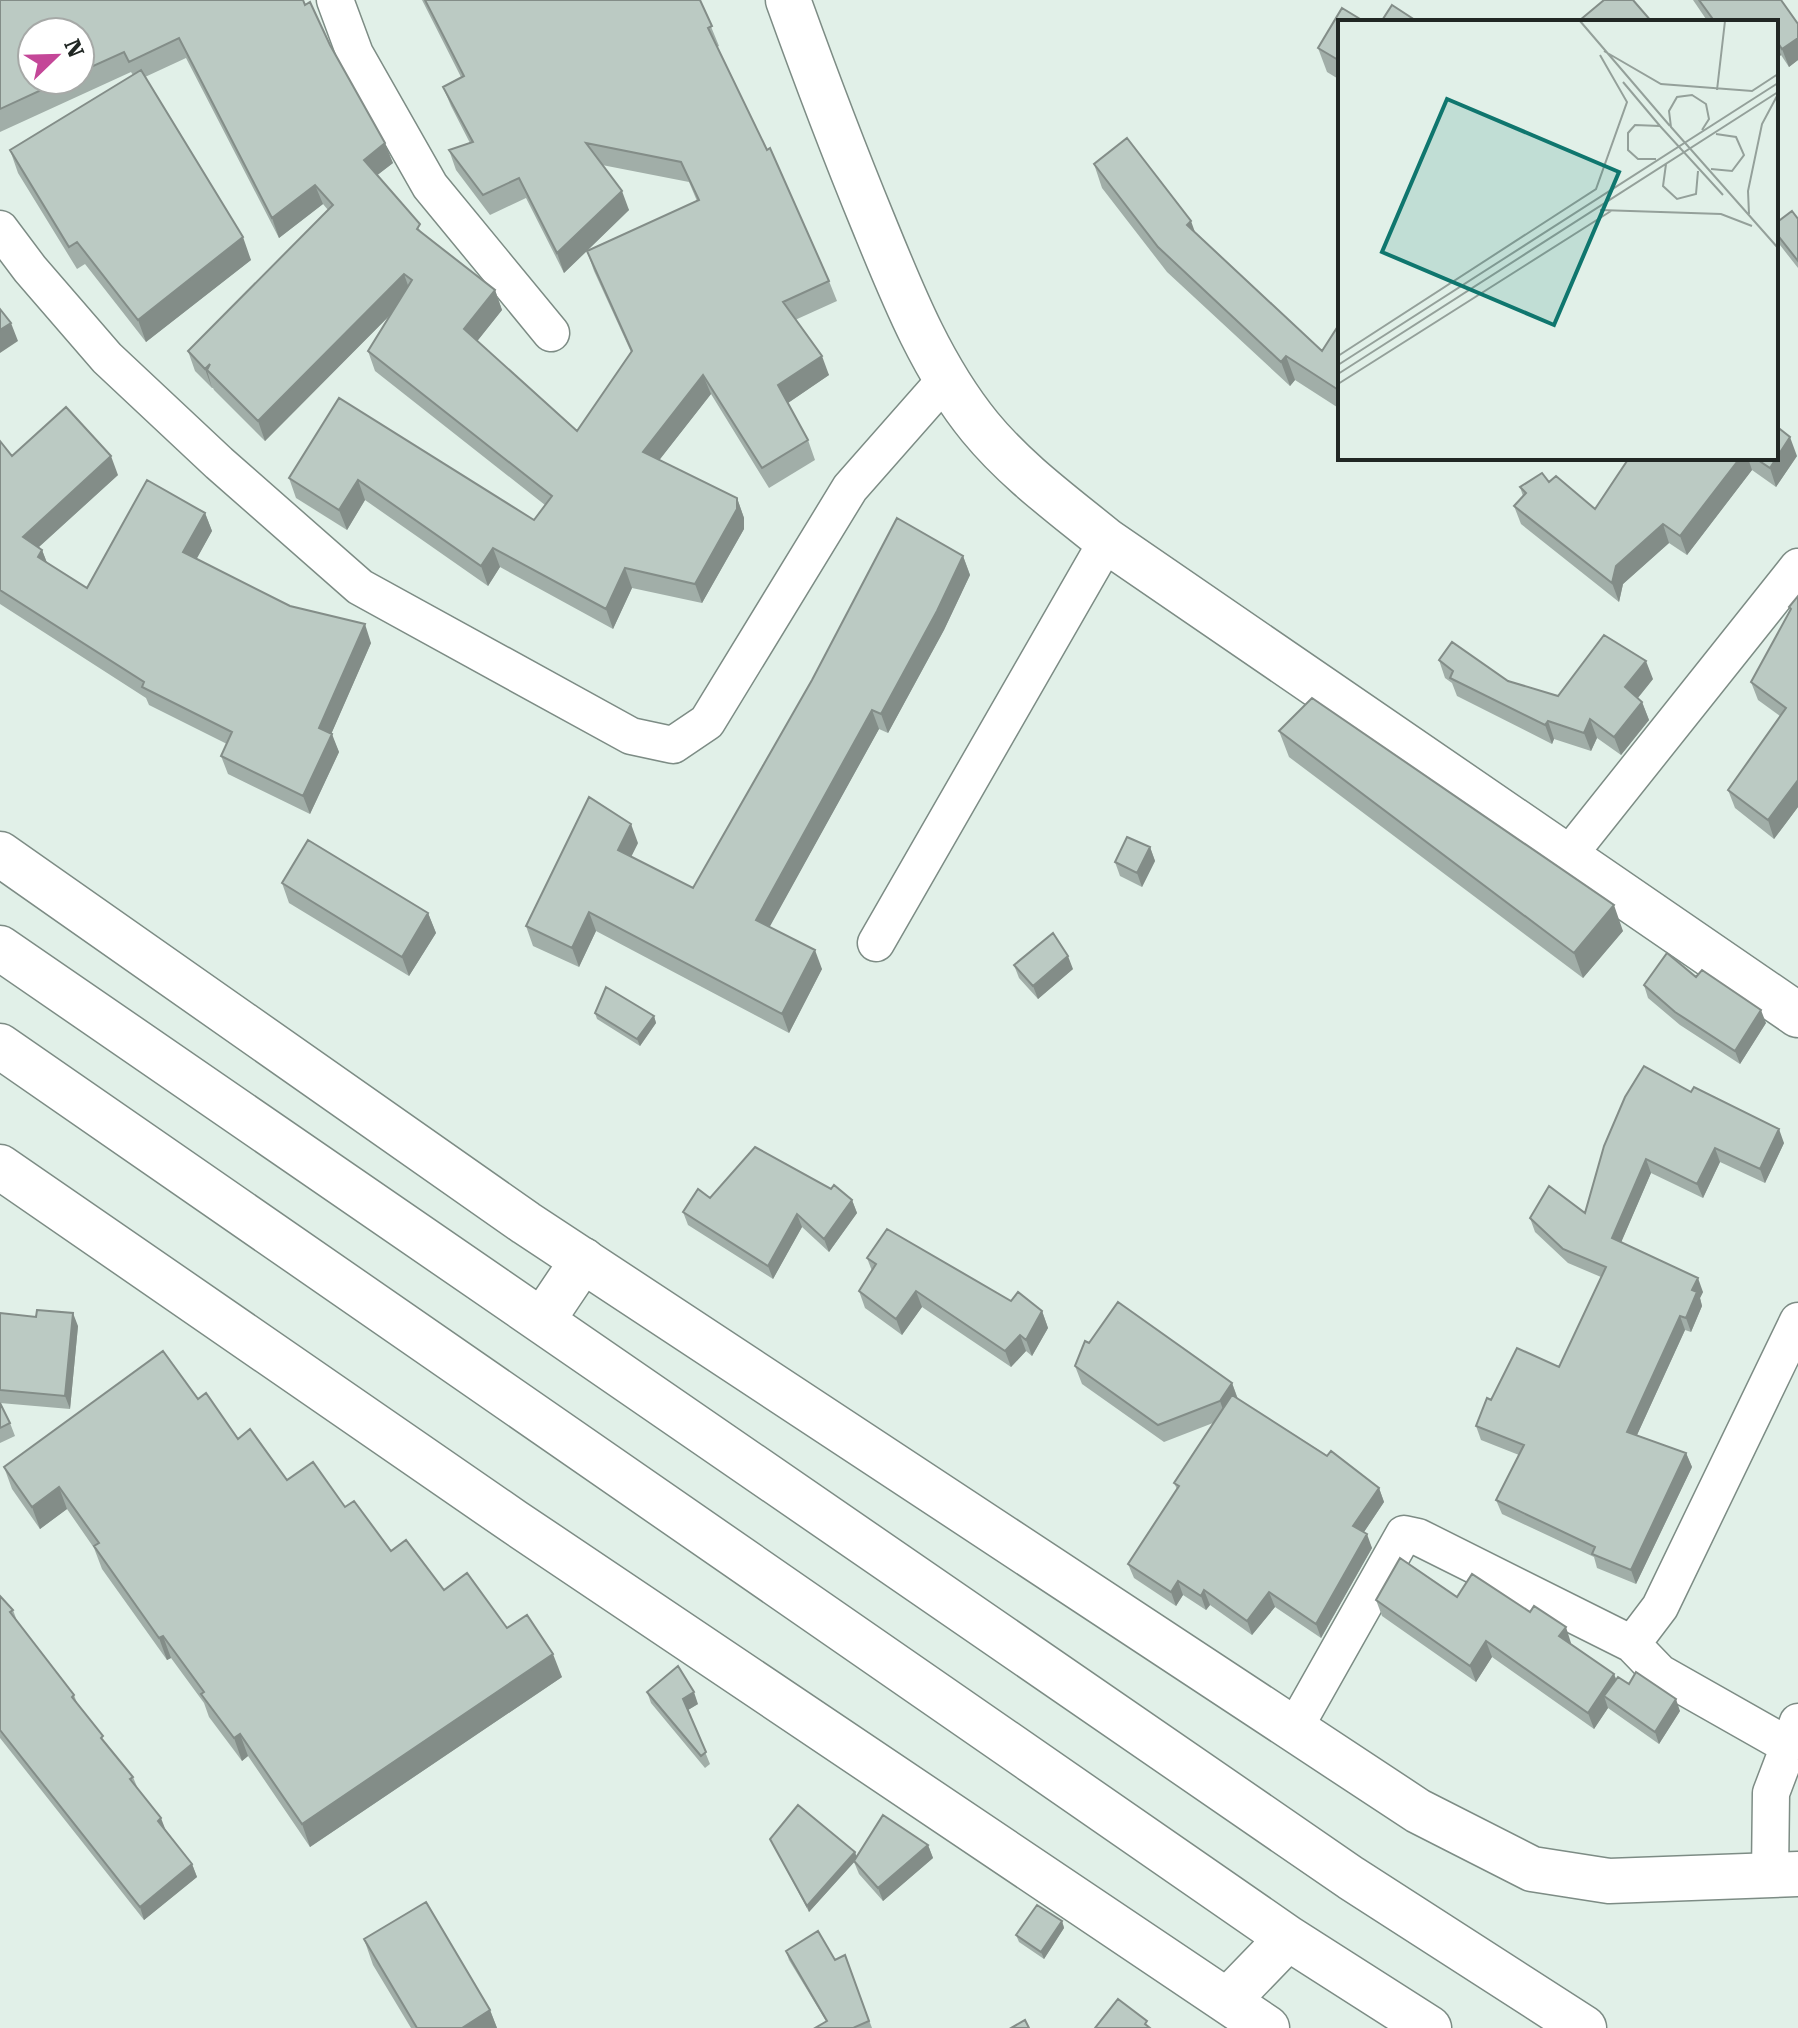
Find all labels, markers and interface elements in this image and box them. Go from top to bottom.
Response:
north arrow [16,16,96,96]
inset map [1338,20,1778,460]
text: N [59,36,89,61]

